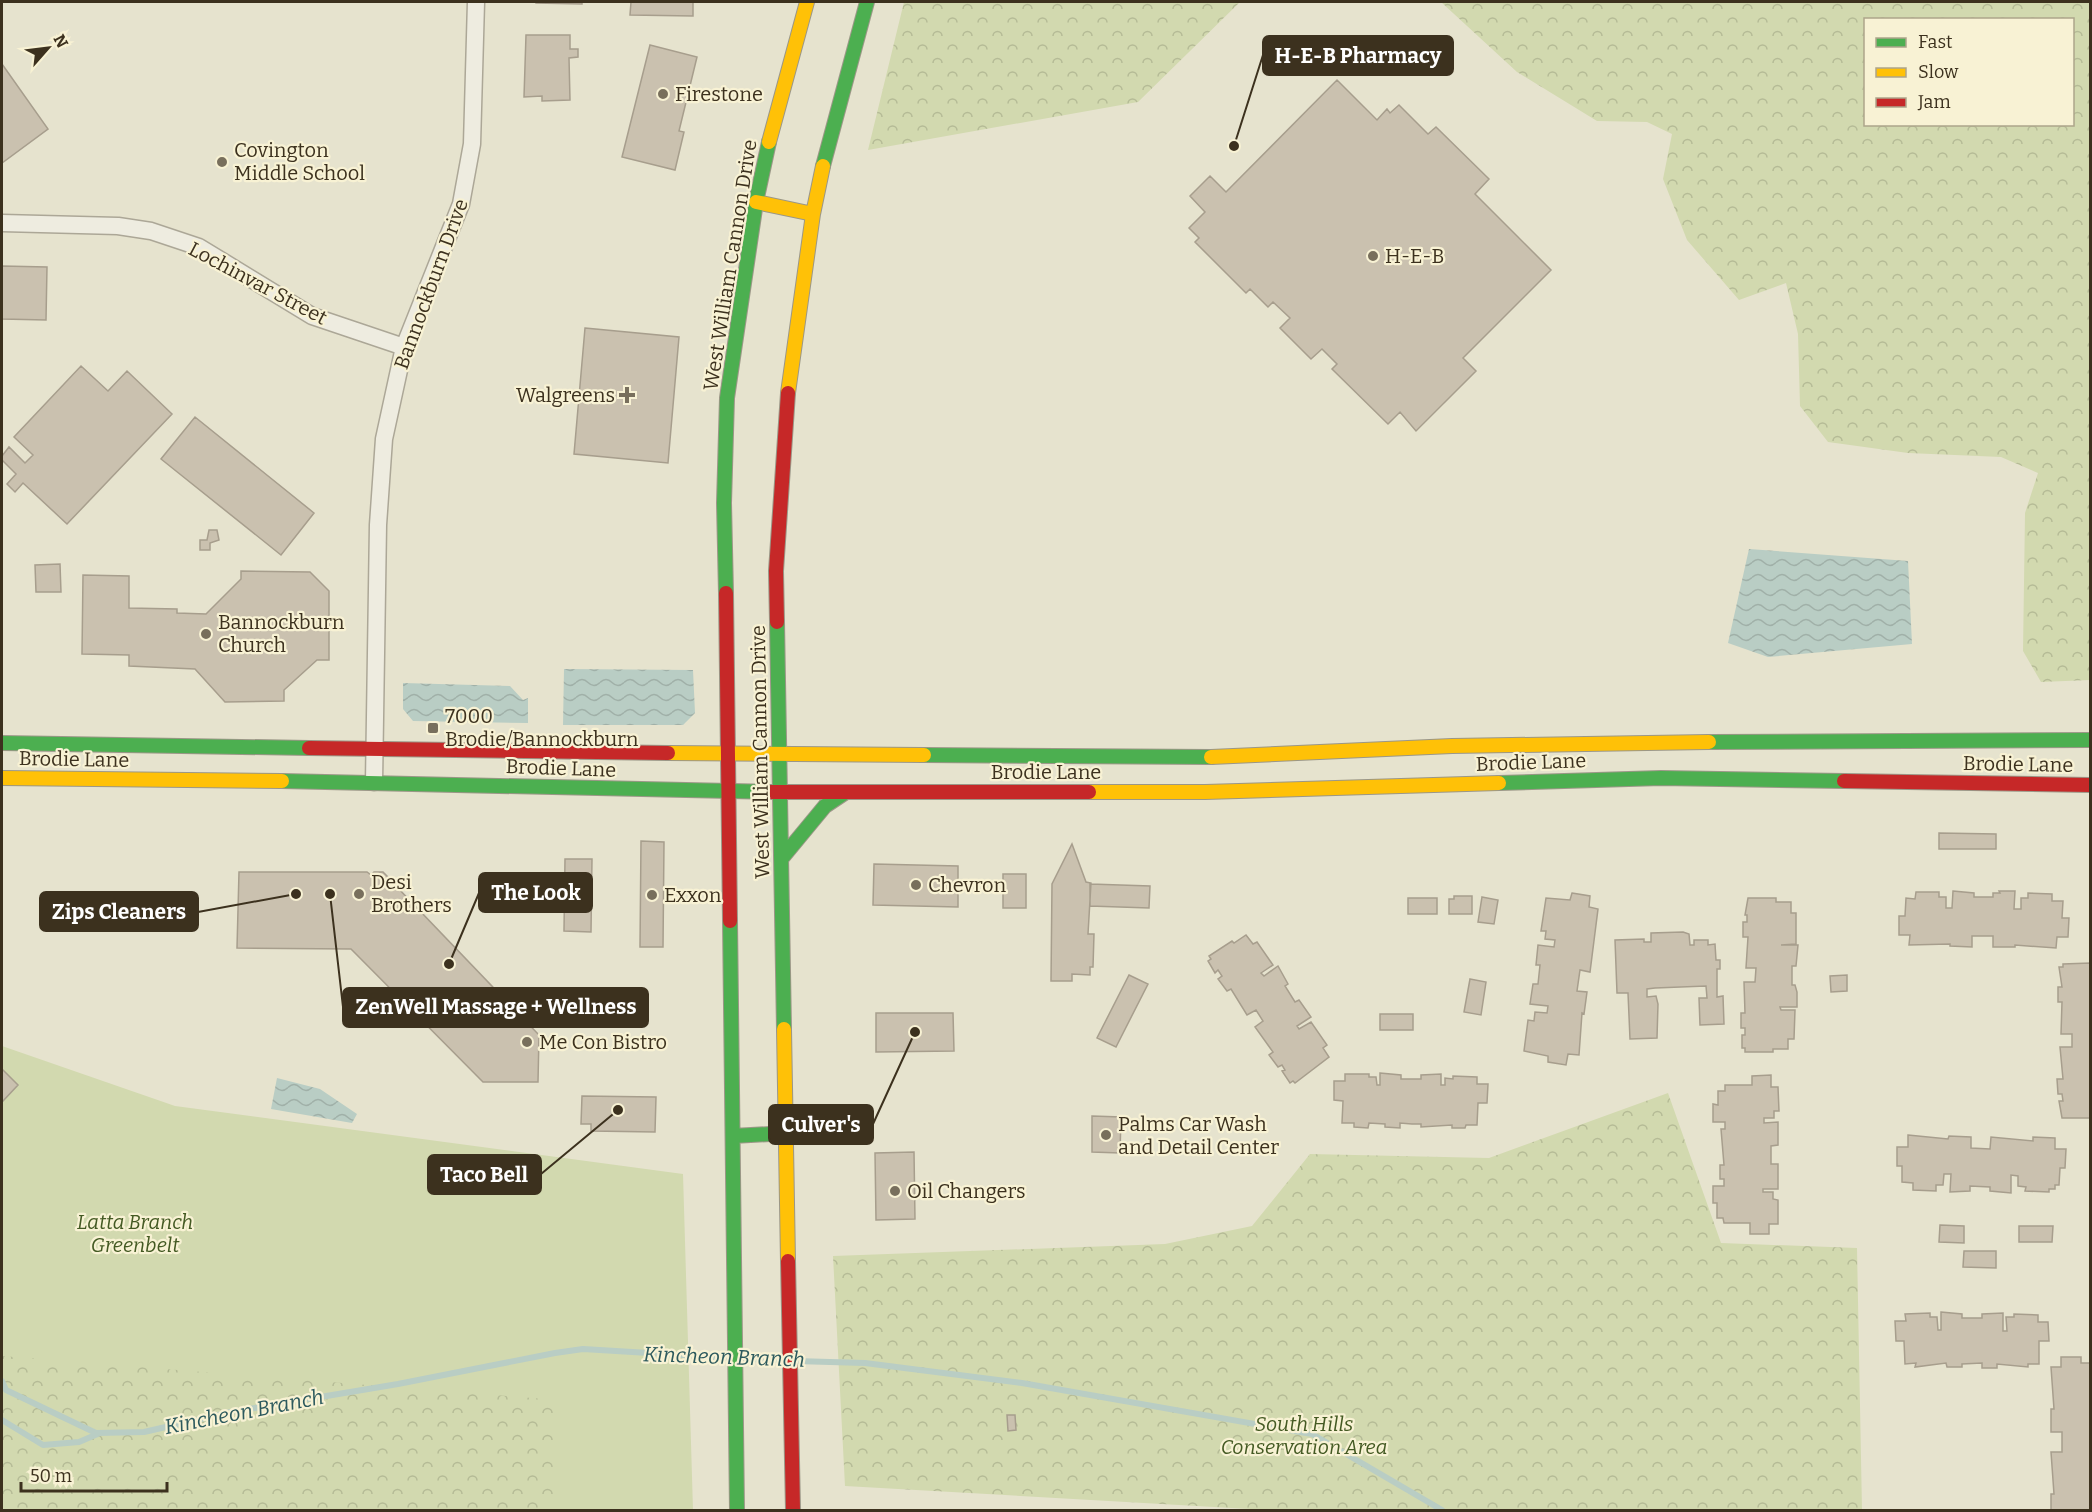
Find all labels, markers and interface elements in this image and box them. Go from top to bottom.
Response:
north arrow [18,18,78,78]
legend [1864,18,2074,126]
text: N [50,31,72,51]
text: Fast [1918,31,1953,53]
callout: H-E-B Pharmacy [1263,36,1453,75]
text: H-E-B Pharmacy [1275,43,1442,69]
text: Slow [1918,61,1959,83]
place label: Firestone [675,82,763,106]
marker: Firestone [656,87,670,101]
text: Jam [1917,91,1951,113]
place label: Covington Middle School [234,138,365,185]
street label: West William Cannon Drive [698,138,762,392]
marker: Covington Middle School [215,155,229,169]
street label: Bannockburn Drive [389,196,473,372]
street label: Lochinvar Street [185,236,331,330]
place label: H-E-B [1385,244,1444,268]
marker: H-E-B [1366,249,1380,263]
place label: Walgreens [516,383,615,407]
marker: Walgreens [620,388,634,402]
place label: Bannockburn Church [218,610,345,657]
street label: West William Cannon Drive [746,625,774,879]
marker: Bannockburn Church [199,627,213,641]
place label: 7000 Brodie/Bannockburn [445,704,639,751]
marker: 7000 Brodie/Bannockburn [426,721,440,735]
street label: Brodie Lane [19,746,129,772]
street label: Brodie Lane [1475,748,1587,776]
street label: Brodie Lane [1963,751,2073,777]
street label: Brodie Lane [505,754,617,782]
street label: Brodie Lane [991,760,1101,784]
place label: Desi Brothers [371,870,452,917]
callout: The Look [479,873,592,912]
place label: Chevron [928,873,1007,897]
marker: Chevron [909,878,923,892]
text: The Look [491,880,581,906]
place label: Exxon [664,883,722,907]
marker: Desi Brothers [352,887,366,901]
marker: Exxon [645,888,659,902]
callout: Zips Cleaners [40,892,198,931]
text: Zips Cleaners [52,899,186,925]
callout: ZenWell Massage + Wellness [343,988,648,1027]
text: ZenWell Massage + Wellness [355,994,637,1020]
place label: Me Con Bistro [539,1030,667,1054]
marker: Me Con Bistro [520,1035,534,1049]
callout: Culver's [769,1105,873,1144]
text: Culver's [781,1112,861,1138]
place label: Palms Car Wash and Detail Center [1118,1112,1279,1159]
marker: Palms Car Wash and Detail Center [1099,1128,1113,1142]
callout: Taco Bell [428,1155,541,1194]
text: Taco Bell [440,1162,529,1188]
place label: Oil Changers [907,1179,1026,1203]
marker: Oil Changers [888,1184,902,1198]
park label: Latta Branch Greenbelt [77,1210,193,1257]
water label: Kincheon Branch [643,1341,805,1373]
water label: Kincheon Branch [162,1384,326,1440]
park label: South Hills Conservation Area [1221,1412,1387,1459]
scale bar [21,1455,166,1493]
text: 50 m [30,1465,72,1487]

